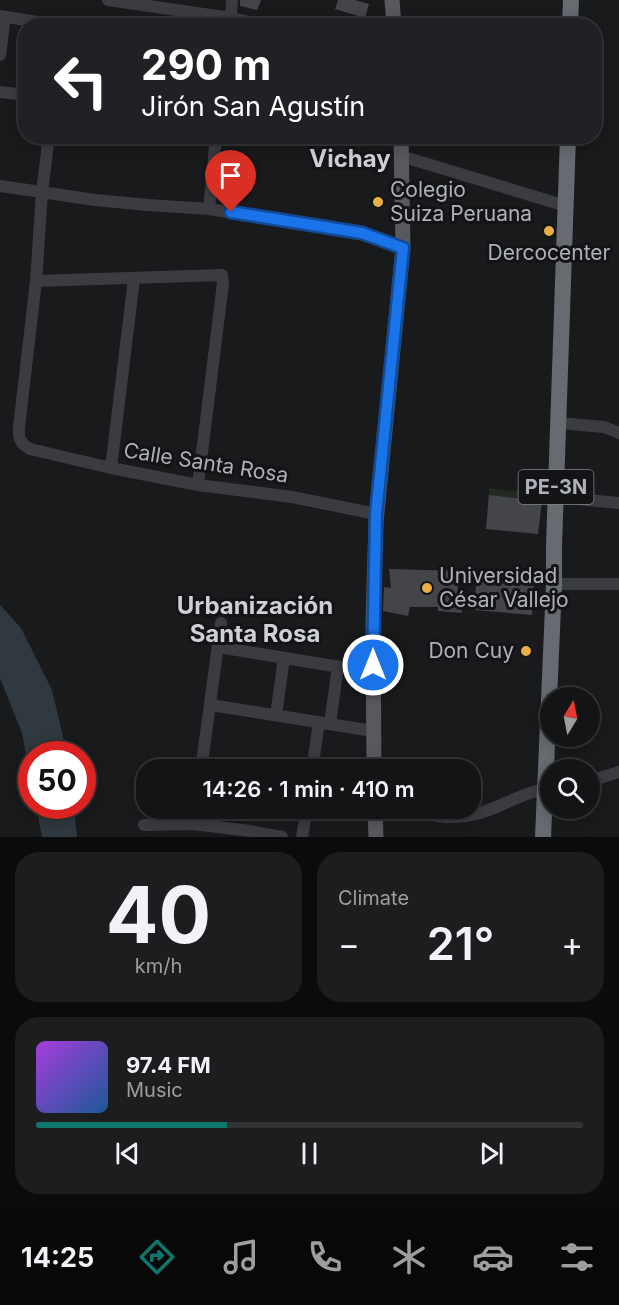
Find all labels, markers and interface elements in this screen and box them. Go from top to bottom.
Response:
text: 290 m [141,39,271,90]
icon: left [42,42,120,120]
text: Jirón San Agustín [141,90,365,123]
district label: Vichay [309,144,391,173]
pin [205,150,256,212]
icon: arrive [214,159,247,192]
place label: Colegio Suiza Peruana [390,177,532,226]
marker: Colegio Suiza Peruana [371,195,385,209]
marker: Dercocenter [542,224,556,238]
place label: Dercocenter [487,240,611,265]
street label: Calle Santa Rosa [122,437,290,488]
road number: PE-3N [518,470,594,504]
place label: Universidad César Vallejo [439,563,569,612]
marker: Universidad César Vallejo [420,581,434,595]
district label: Urbanización Santa Rosa [177,591,333,648]
position arrow [341,633,405,697]
place label: Don Cuy [428,638,514,663]
marker: Don Cuy [519,644,533,658]
north arrow [540,687,600,747]
map controls [540,687,600,819]
speed limit sign: 50 [18,741,96,819]
button: search [540,759,600,819]
text: 14:26 · 1 min · 410 m [203,776,414,802]
text: 40 [106,867,211,962]
text: Climate [338,886,409,910]
text: 21° [427,916,494,971]
text: − [338,924,360,964]
text: + [561,924,583,964]
text: km/h [135,954,182,978]
text: 97.4 FM [126,1052,211,1078]
text: Music [126,1078,183,1102]
icon: previous [111,1137,144,1170]
icon: pause [293,1137,326,1170]
icon: next [475,1137,508,1170]
icon: directions [136,1236,178,1278]
icon: music [220,1236,262,1278]
icon: phone [304,1236,346,1278]
icon: climate [388,1236,430,1278]
icon: car [472,1236,514,1278]
icon: filters [556,1236,598,1278]
text: 14:25 [21,1241,94,1274]

